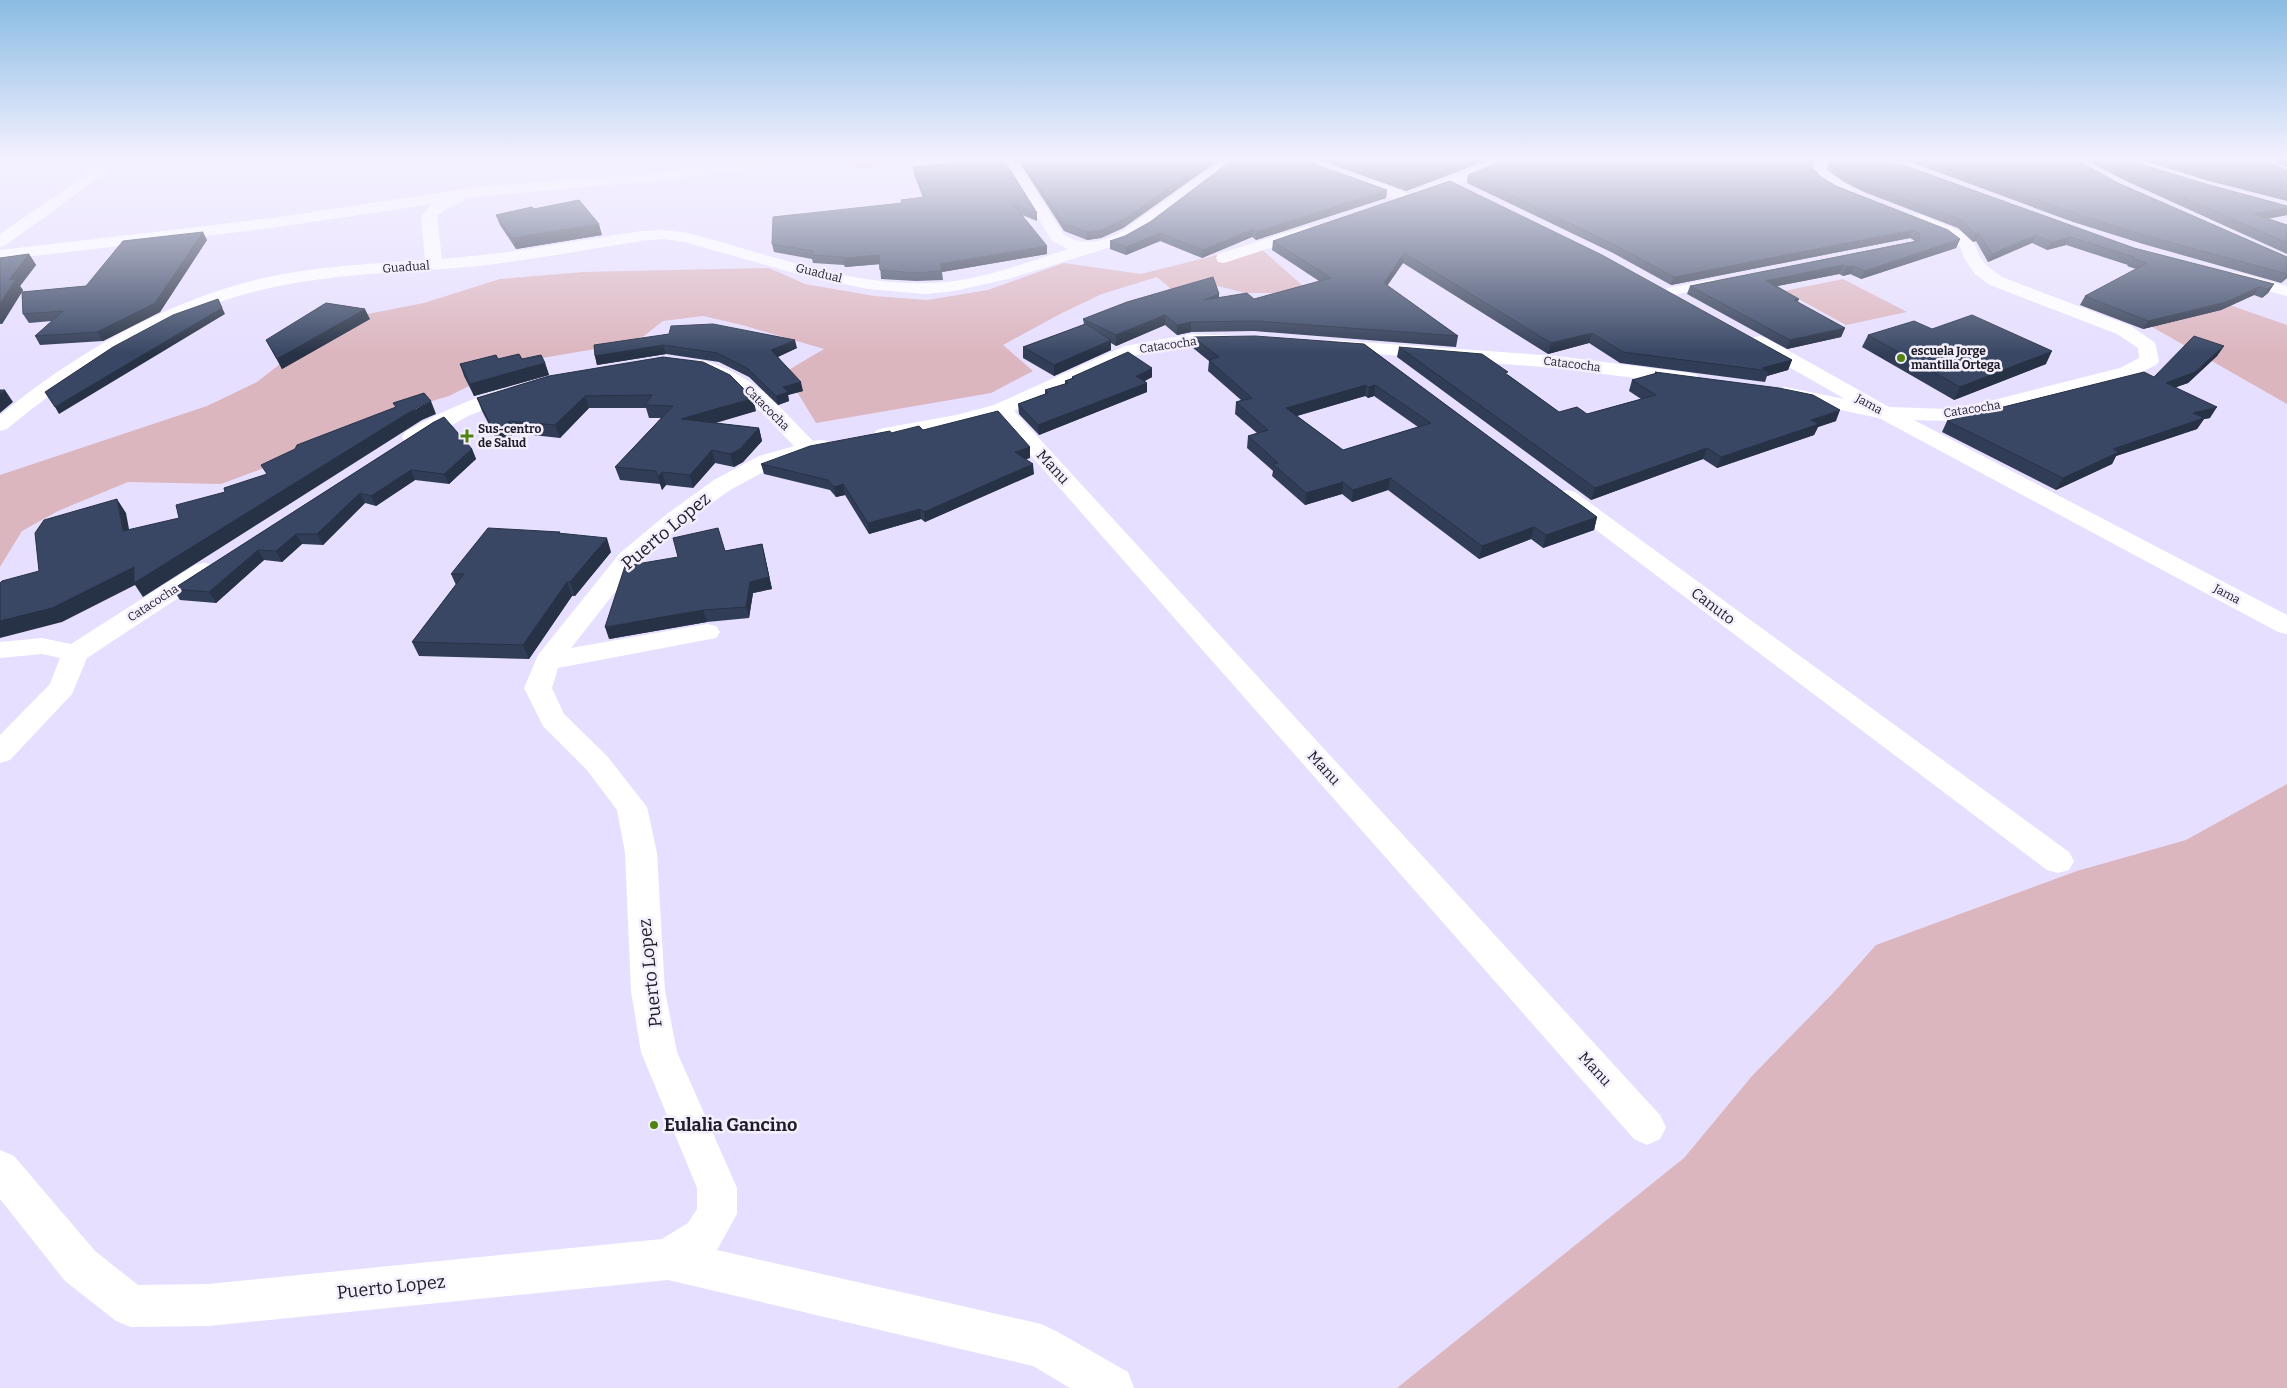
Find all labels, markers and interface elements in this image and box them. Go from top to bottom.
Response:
street label: Guadual [382,258,431,276]
street label: Guadual [794,260,844,286]
street label: Catacocha [1138,334,1198,356]
place label: escuela Jorge mantilla Ortega [1911,344,2001,372]
marker: escuela Jorge mantilla Ortega [1895,352,1907,364]
street label: Catacocha [1543,354,1602,375]
street label: Catacocha [742,383,793,434]
street label: Jama [1852,391,1885,417]
street label: Catacocha [1942,398,2002,420]
place label: Sus-centro de Salud [478,422,541,450]
marker: Sus-centro de Salud [460,429,474,443]
street label: Manu [1033,446,1073,488]
street label: Puerto Lopez [617,488,715,574]
street label: Catacocha [125,581,181,625]
street label: Jama [2210,581,2243,607]
street label: Canuto [1688,584,1738,628]
street label: Manu [1304,747,1344,789]
street label: Puerto Lopez [633,918,667,1028]
street label: Manu [1575,1048,1615,1090]
place label: Eulalia Gancino [664,1114,797,1136]
marker: Eulalia Gancino [648,1119,660,1131]
street label: Puerto Lopez [336,1270,446,1304]

